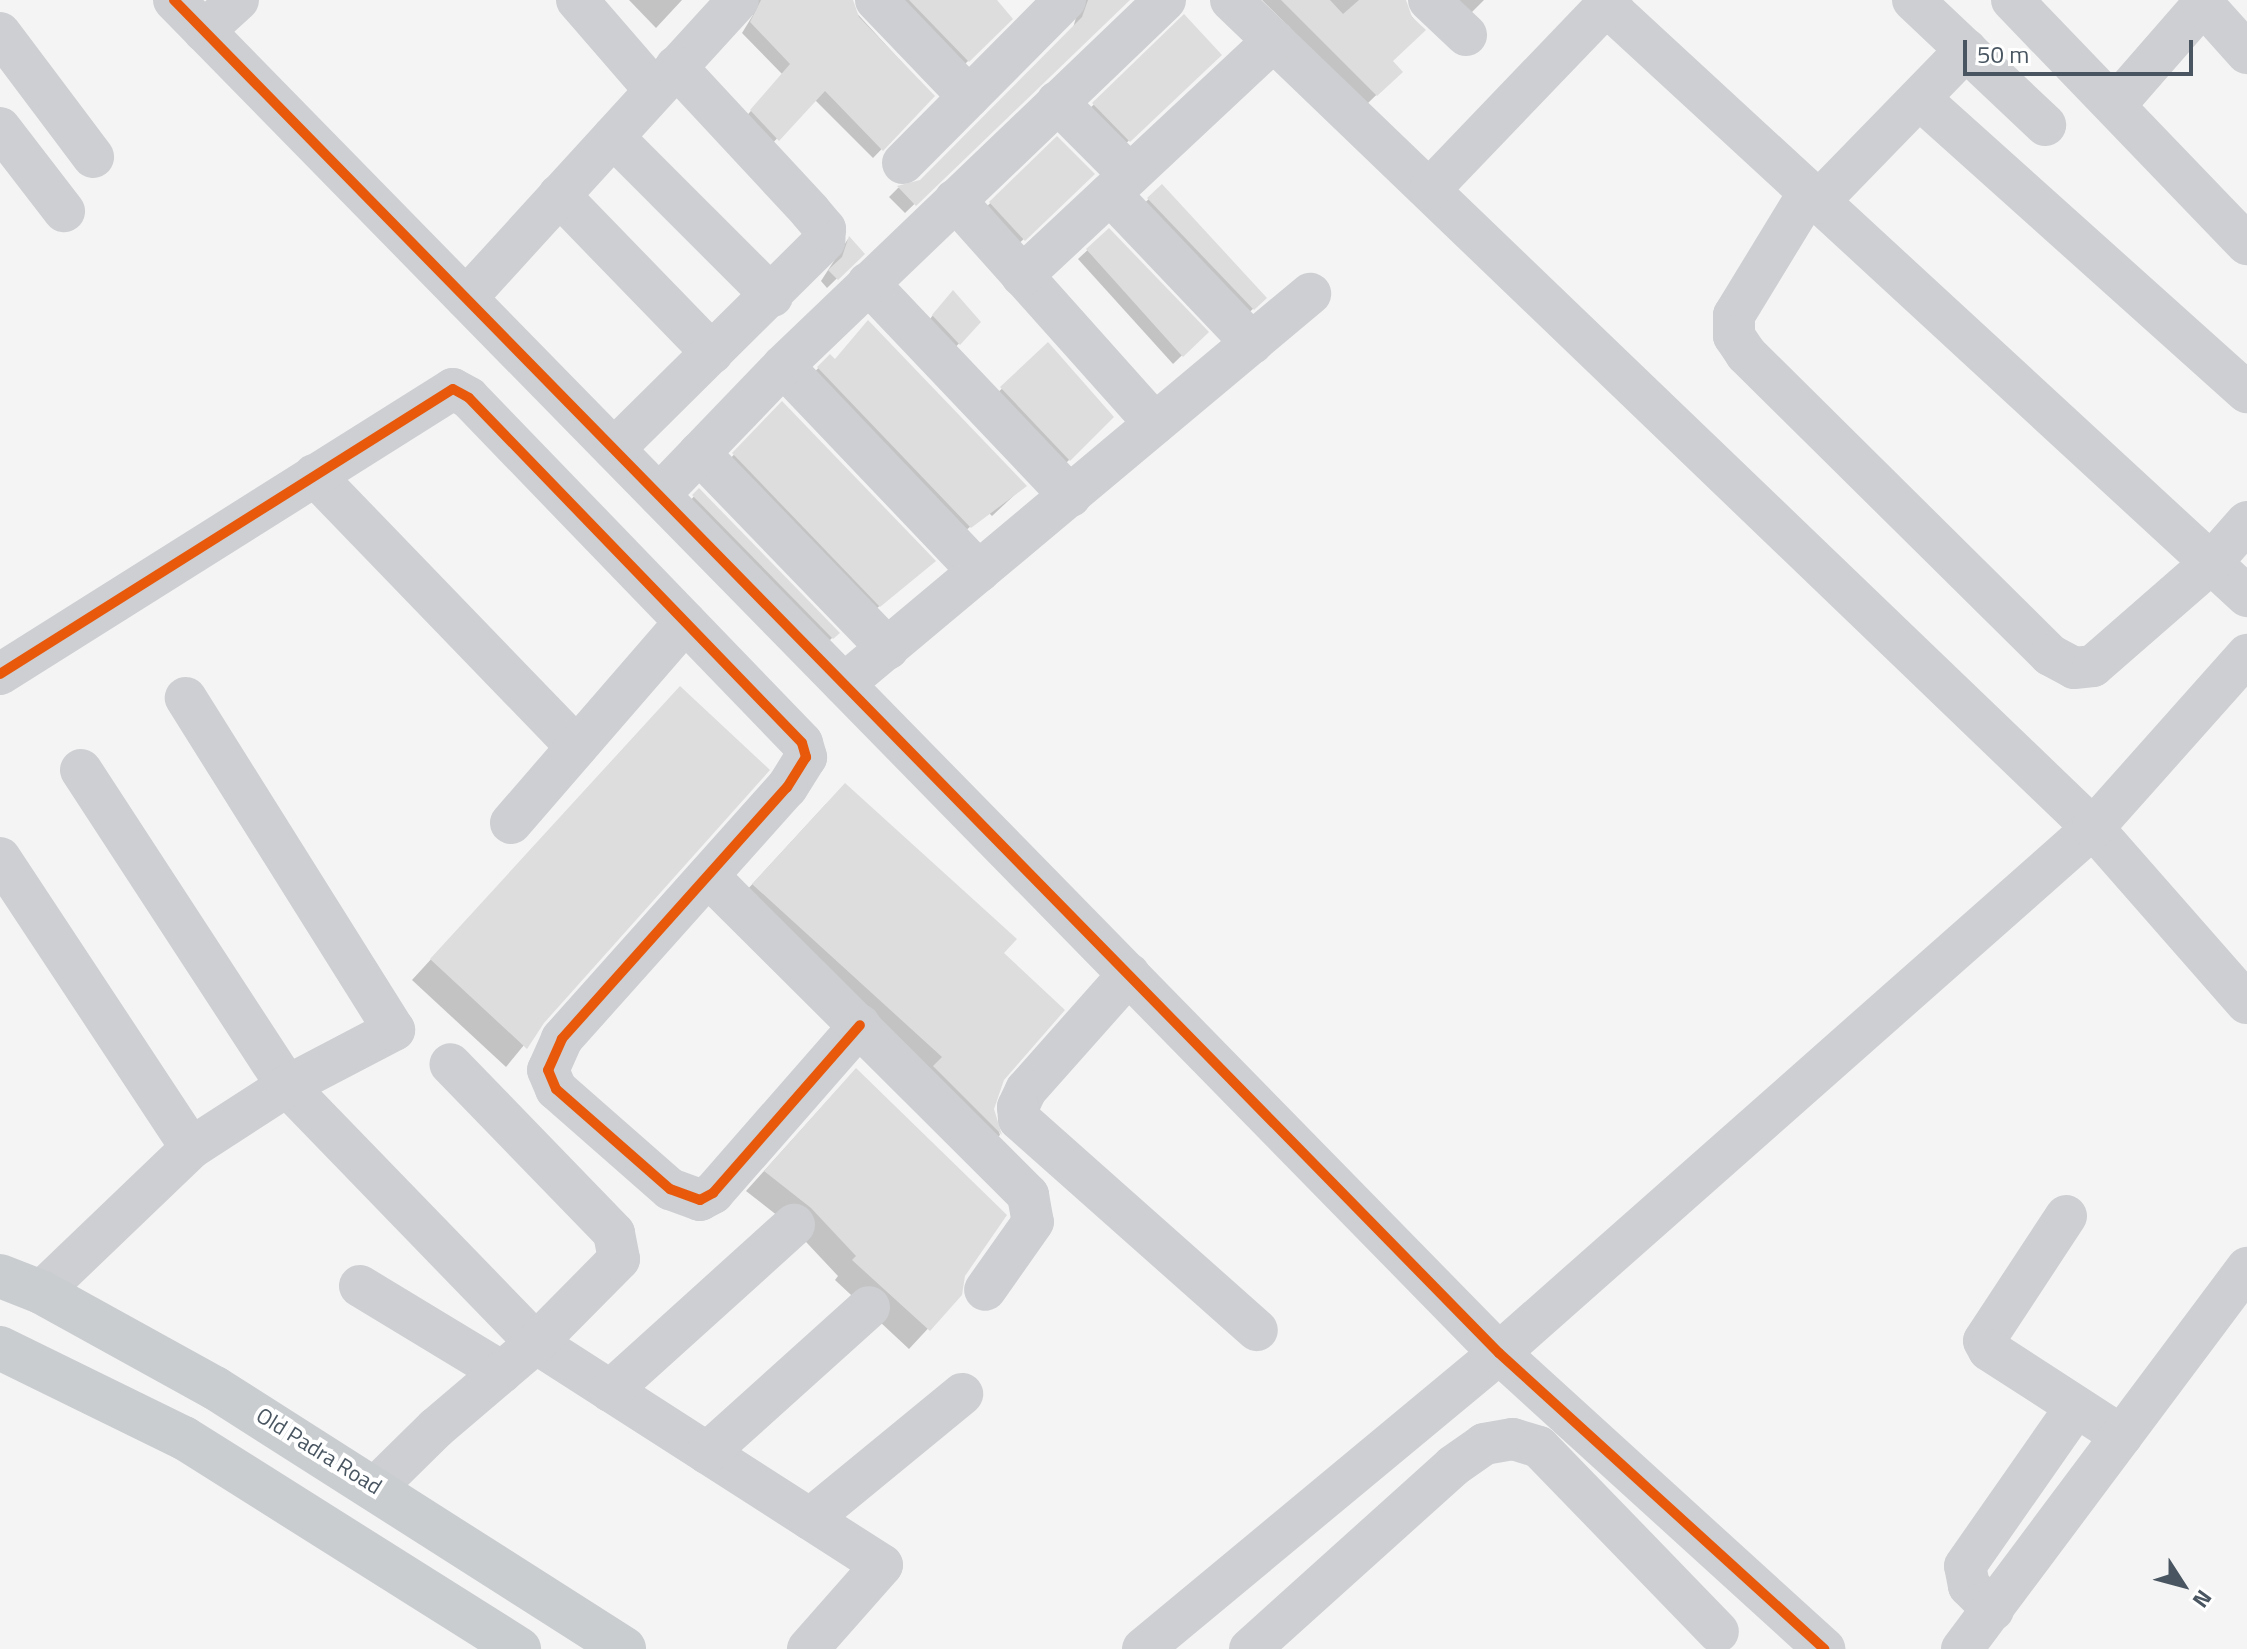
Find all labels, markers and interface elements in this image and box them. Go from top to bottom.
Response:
scale bar [1967,24,2197,74]
text: 50 m [1977,36,2029,72]
street label: Old Padra Road [251,1402,387,1500]
north arrow [2143,1545,2223,1625]
text: N [2184,1583,2221,1615]

